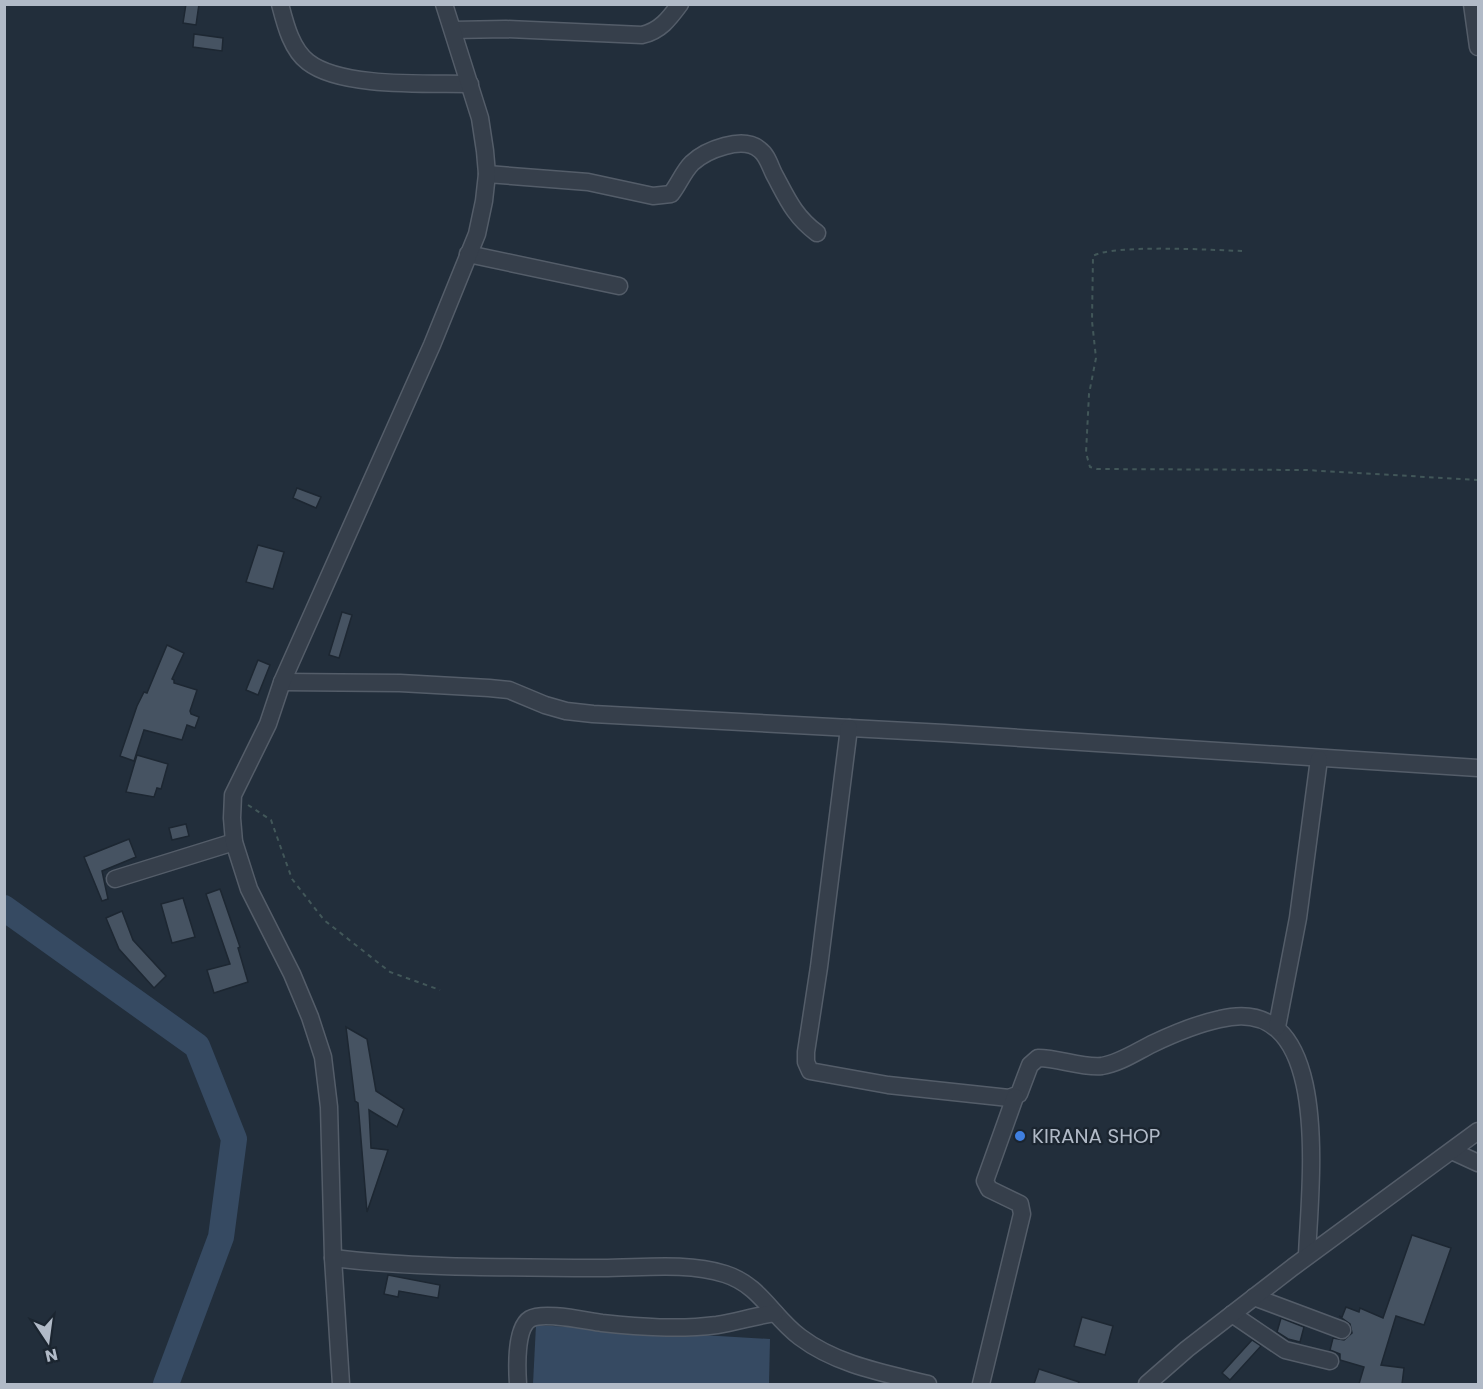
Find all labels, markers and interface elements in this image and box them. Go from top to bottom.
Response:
place label: KIRANA SHOP [1032,1122,1160,1150]
marker: KIRANA SHOP [1013,1129,1027,1143]
north arrow [18,1311,78,1371]
text: N [43,1343,60,1368]

